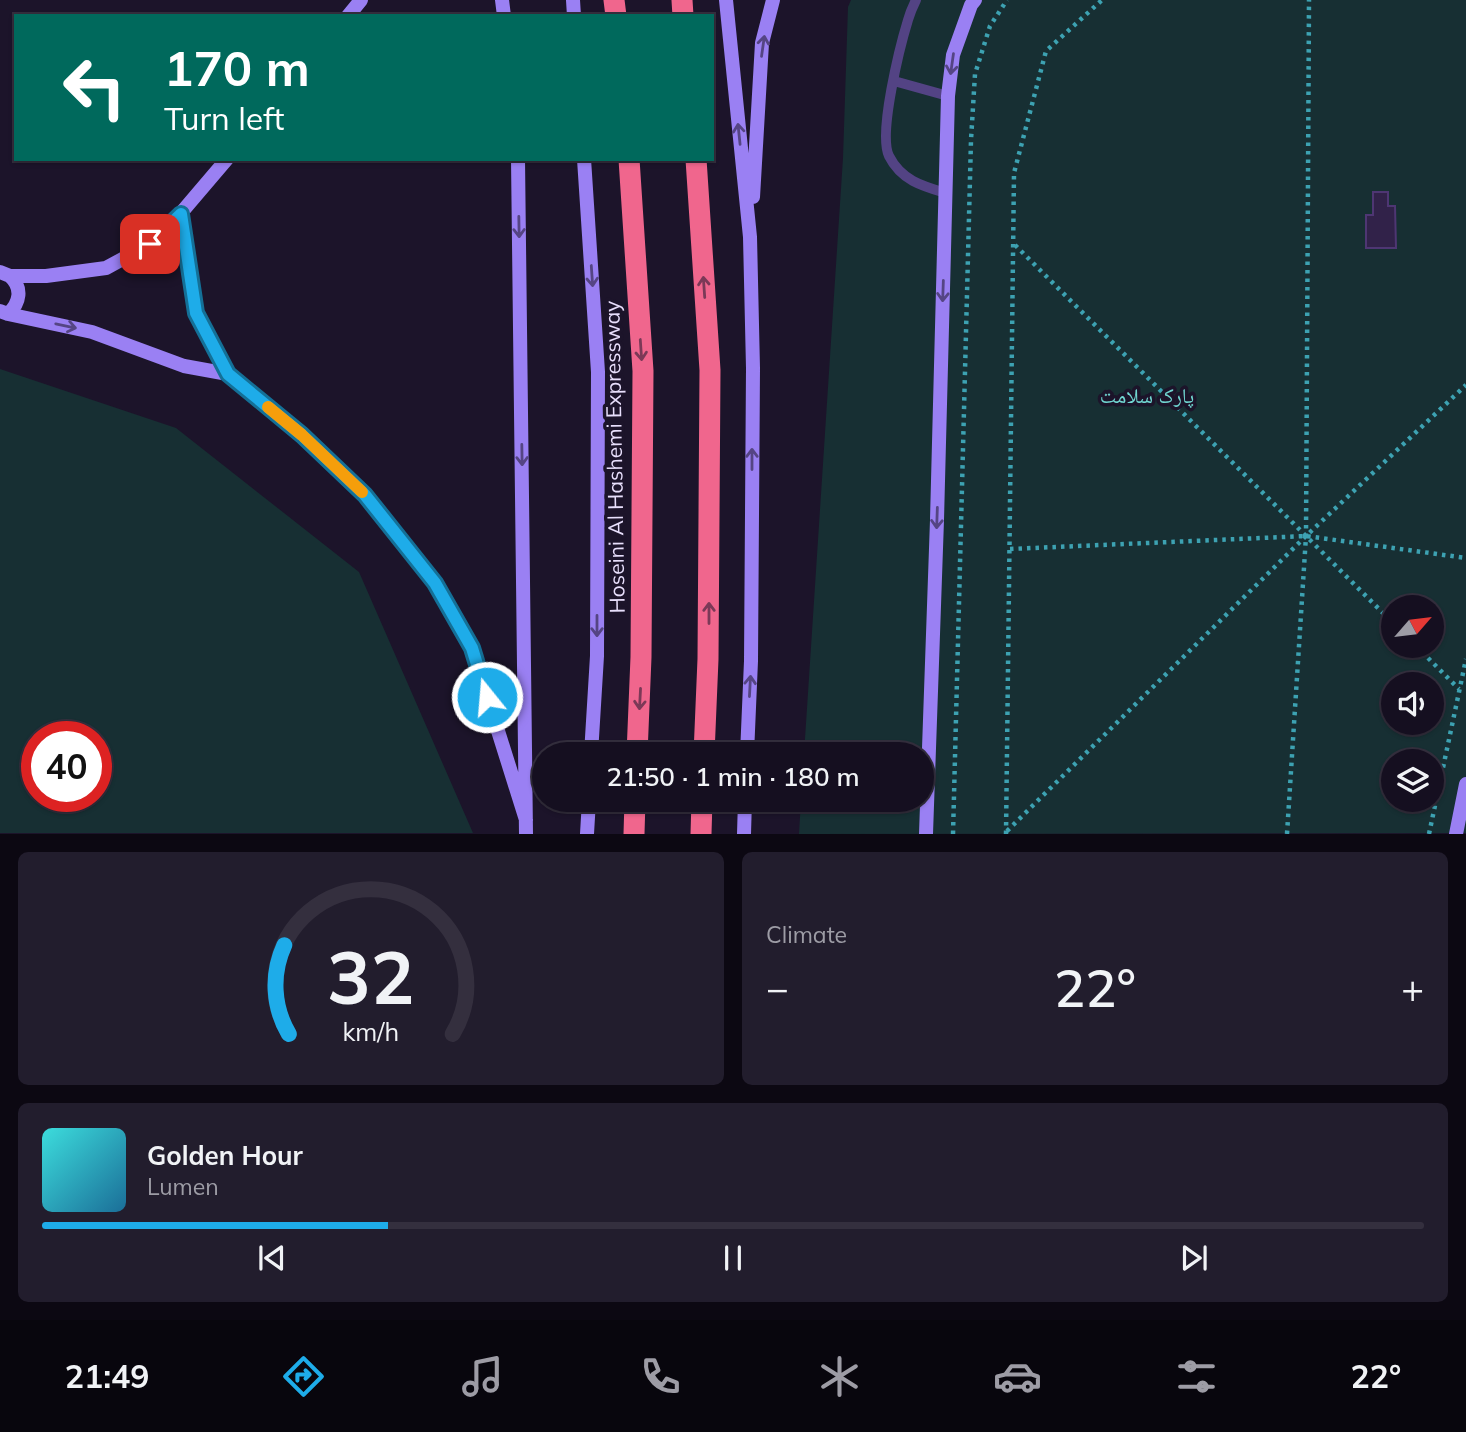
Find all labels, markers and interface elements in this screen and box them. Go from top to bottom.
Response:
one-way arrow [756,35,769,58]
text: 170 m [164,37,310,98]
icon: left [49,42,140,133]
one-way arrow [946,52,959,75]
text: Turn left [164,98,284,138]
one-way arrow [732,123,745,146]
pin [120,214,180,274]
one-way arrow [512,216,526,239]
icon: arrive [131,225,169,263]
one-way arrow [586,264,599,287]
one-way arrow [697,277,710,299]
one-way arrow [936,279,950,302]
street label: Hoseini Al Hashemi Expressway [598,300,630,614]
one-way arrow [54,320,77,334]
one-way arrow [635,338,648,361]
park label: پارک سلامت [1100,382,1194,408]
one-way arrow [515,443,528,466]
one-way arrow [745,447,759,470]
one-way arrow [930,507,944,530]
north arrow [1381,595,1444,658]
map controls [1381,595,1444,812]
one-way arrow [702,601,716,624]
one-way arrow [590,614,604,637]
position arrow [450,660,524,734]
button: sound [1381,672,1444,735]
one-way arrow [744,675,757,698]
one-way arrow [633,688,646,711]
speed limit sign: 40 [21,721,112,812]
button: layers [1381,749,1444,812]
text: 21:50 · 1 min · 180 m [606,760,860,793]
text: Climate [766,920,847,949]
text: 32 [327,932,415,1023]
text: 22° [1054,955,1136,1020]
text: − [766,964,789,1012]
text: + [1401,964,1424,1012]
text: km/h [343,1016,399,1047]
text: Golden Hour [147,1139,303,1172]
text: Lumen [147,1172,219,1201]
icon: previous [253,1239,291,1277]
icon: pause [714,1239,752,1277]
icon: next [1175,1239,1213,1277]
icon: directions [279,1352,328,1401]
icon: music [458,1352,507,1401]
icon: phone [636,1352,685,1401]
icon: climate [815,1352,864,1401]
icon: car [993,1352,1042,1401]
icon: filters [1172,1352,1221,1401]
text: 21:49 [65,1356,150,1396]
text: 22° [1351,1356,1401,1396]

